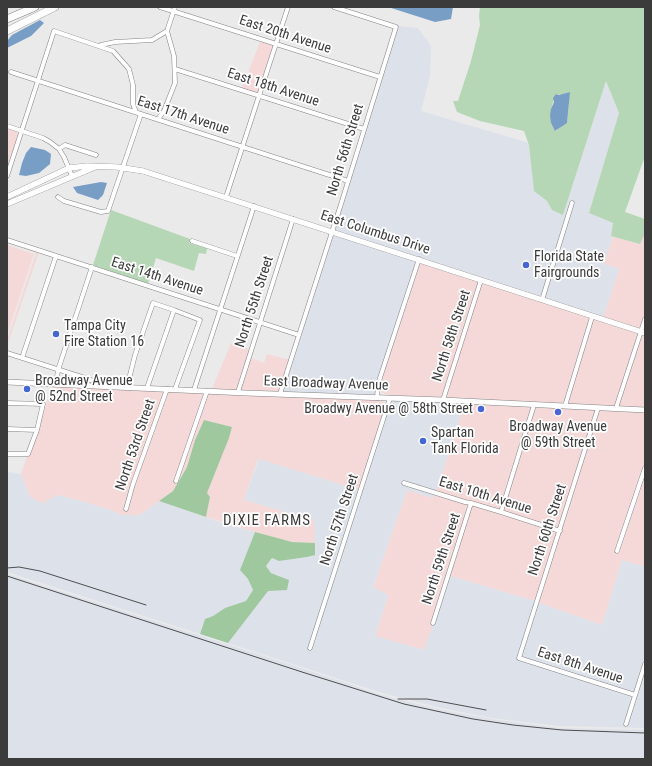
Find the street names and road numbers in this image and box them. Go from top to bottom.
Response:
street label: East 20th Avenue [237,12,333,58]
street label: East 18th Avenue [225,65,321,111]
street label: East 17th Avenue [135,93,231,139]
street label: North 56th Street [324,102,368,198]
street label: East Columbus Drive [318,207,432,259]
street label: East 14th Avenue [109,254,205,300]
street label: North 55th Street [232,254,278,350]
street label: North 58th Street [429,288,475,384]
street label: East Broadway Avenue [263,373,389,395]
street label: North 53rd Street [113,397,159,493]
street label: North 57th Street [317,472,363,568]
street label: East 10th Avenue [437,474,533,518]
street label: North 60th Street [525,482,571,578]
street label: North 59th Street [419,511,465,607]
street label: East 8th Avenue [535,644,625,688]

